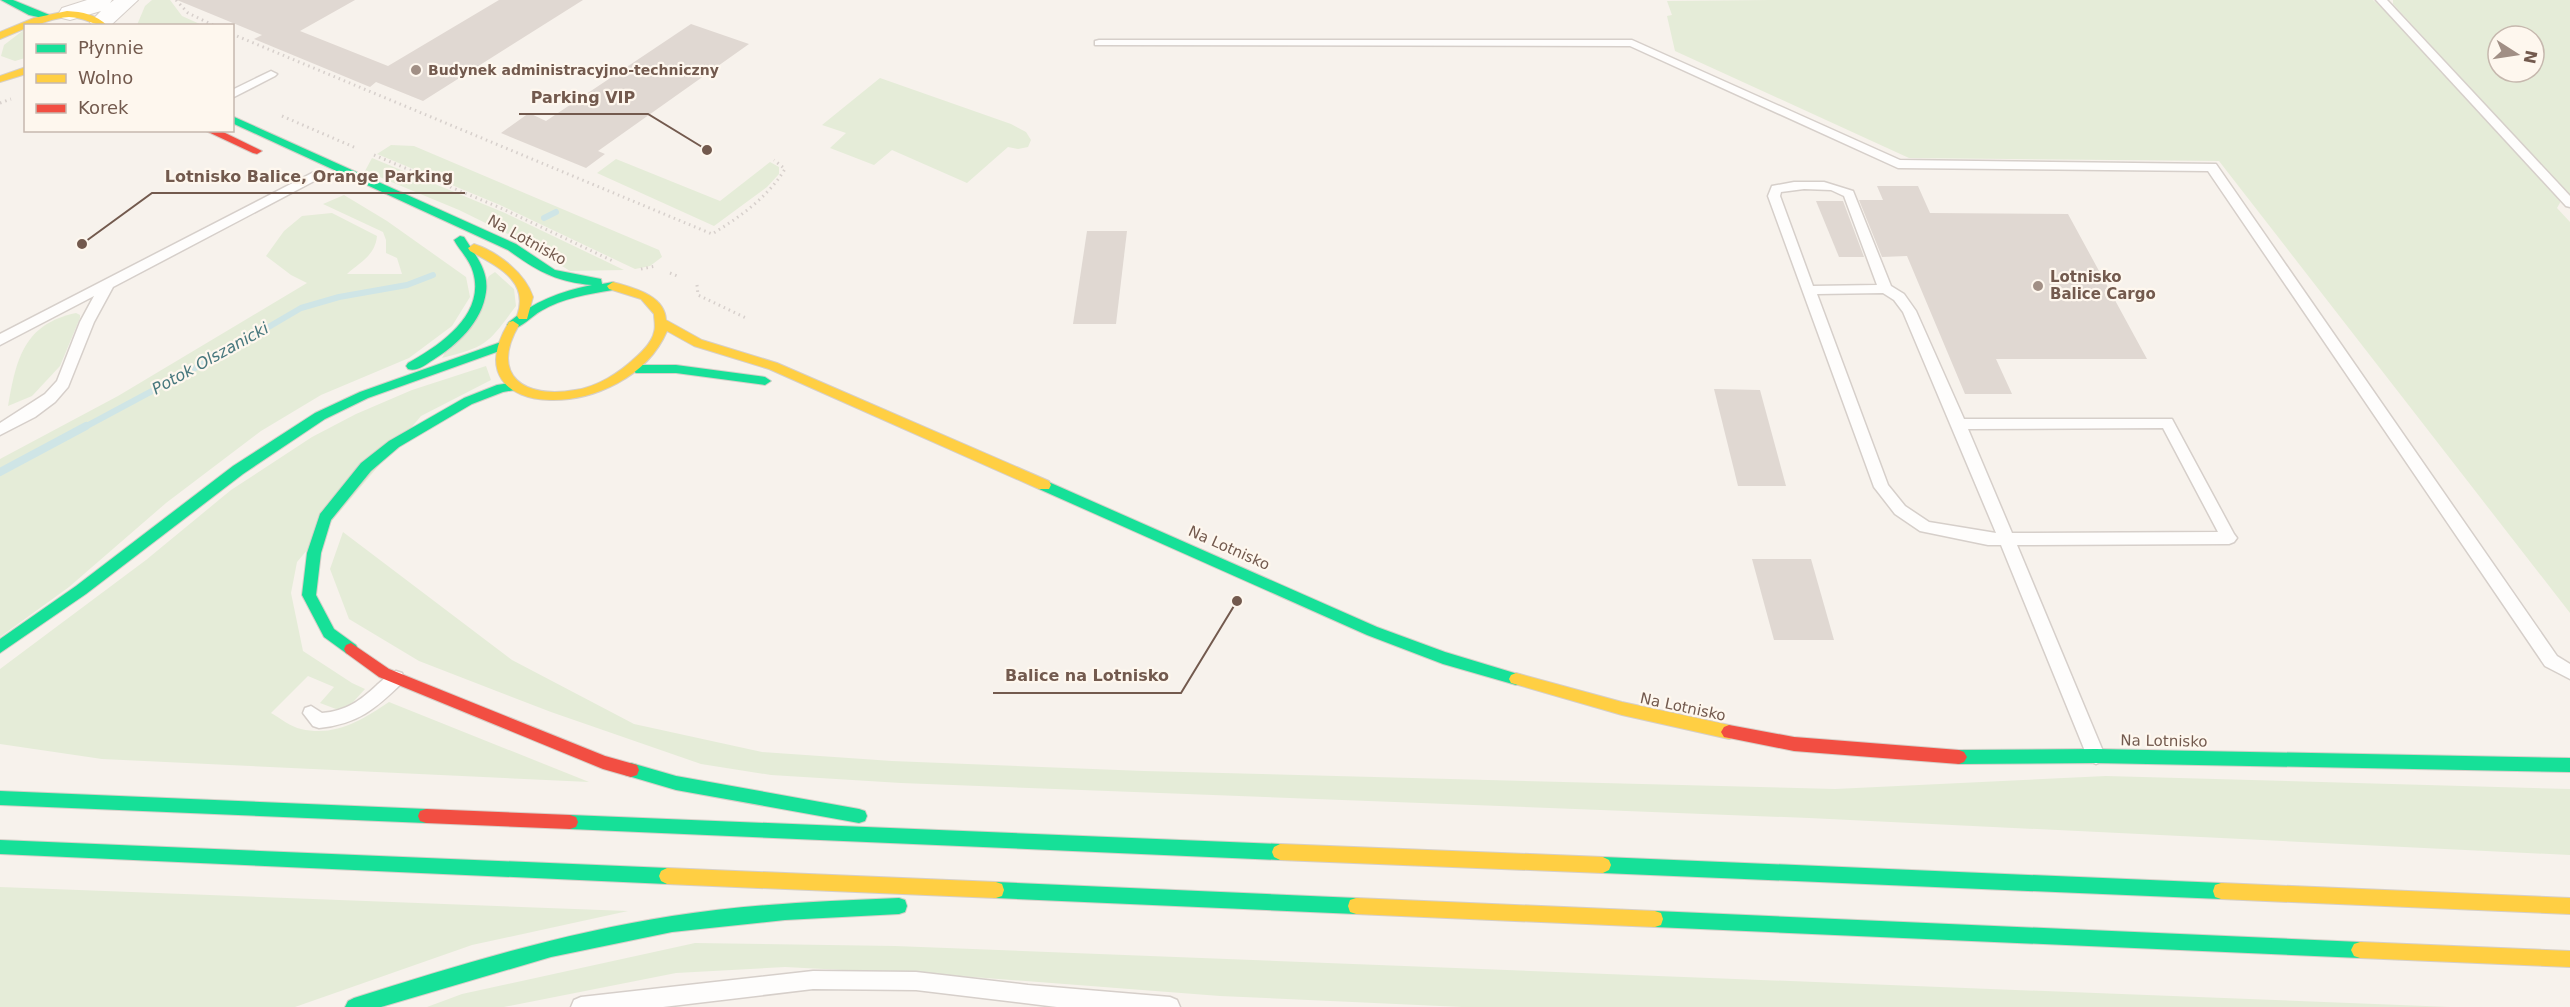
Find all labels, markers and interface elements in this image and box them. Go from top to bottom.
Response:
legend [24,24,234,132]
north arrow [2486,24,2546,84]
text: Płynnie [78,37,144,58]
text: N [2519,48,2541,66]
place label: Budynek administracyjno-techniczny [428,62,719,78]
marker: Budynek administracyjno-techniczny [409,63,423,77]
text: Wolno [78,67,133,88]
callout: Parking VIP [519,80,648,114]
text: Parking VIP [531,88,636,107]
text: Korek [78,97,129,118]
callout: Lotnisko Balice, Orange Parking [152,159,465,193]
text: Lotnisko Balice, Orange Parking [165,167,453,186]
street label: Na Lotnisko [485,211,569,269]
place label: Lotnisko Balice Cargo [2050,268,2156,303]
marker: Lotnisko Balice Cargo [2031,279,2045,293]
water label: Potok Olszanicki [149,318,272,398]
street label: Na Lotnisko [1186,522,1272,574]
callout: Balice na Lotnisko [993,659,1181,693]
text: Balice na Lotnisko [1005,666,1169,685]
street label: Na Lotnisko [1639,689,1727,725]
street label: Na Lotnisko [2120,731,2208,751]

